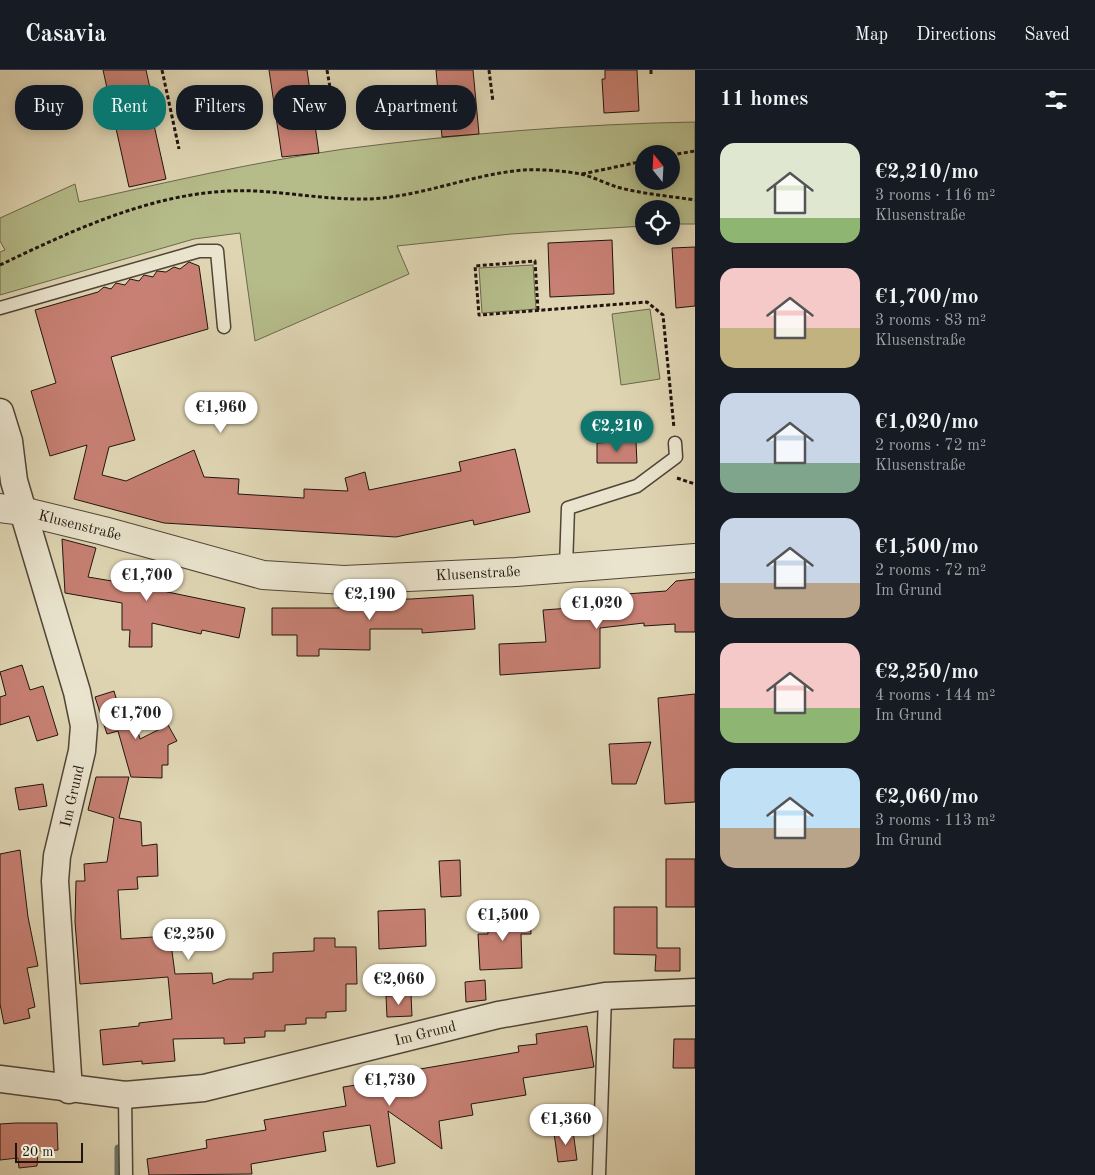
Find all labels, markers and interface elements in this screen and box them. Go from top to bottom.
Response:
text: Casavia [25,23,106,47]
text: Map [855,26,888,44]
text: Directions [916,26,996,44]
text: Saved [1024,26,1070,44]
chip: Buy [15,85,83,130]
chip: Rent [93,85,166,130]
chip: Filters [176,85,263,130]
chip: New [273,85,346,130]
chip: Apartment [356,85,476,130]
icon: filters [1042,86,1070,114]
text: 11 homes [720,89,808,110]
north arrow [635,145,680,190]
map controls [635,145,680,245]
text: €2,210/mo [875,162,979,183]
icon: home [760,163,820,223]
text: 3 rooms · 116 m² [875,188,995,204]
button: locate [635,200,680,245]
text: Klusenstraße [875,208,966,224]
text: €1,700/mo [875,287,979,308]
icon: home [760,288,820,348]
text: 3 rooms · 83 m² [875,313,986,329]
text: Klusenstraße [875,333,966,349]
pin: €1,960 [180,392,262,434]
text: €1,960 [196,400,246,416]
pin: €2,210 [576,410,658,453]
text: €1,020/mo [875,412,979,433]
icon: home [760,413,820,473]
text: €2,210 [592,419,642,435]
text: 2 rooms · 72 m² [875,438,986,454]
text: Klusenstraße [875,458,966,474]
street label: Klusenstraße [37,509,123,544]
text: €1,500/mo [875,537,979,558]
icon: home [760,538,820,598]
pin: €1,700 [106,560,188,602]
text: 2 rooms · 72 m² [875,563,986,579]
street label: Klusenstraße [435,565,521,584]
text: €1,700 [122,568,172,584]
pin: €2,190 [329,578,411,621]
text: Im Grund [875,583,942,599]
text: €2,190 [345,587,395,603]
pin: €1,020 [556,588,638,630]
text: €1,020 [572,596,622,612]
text: €2,250/mo [875,662,979,683]
icon: home [760,663,820,723]
text: 4 rooms · 144 m² [875,688,995,704]
pin: €1,700 [95,698,177,740]
text: €1,700 [111,706,161,722]
text: Im Grund [875,708,942,724]
street label: Im Grund [59,764,88,829]
text: €2,060/mo [875,787,979,808]
icon: home [760,788,820,848]
text: 3 rooms · 113 m² [875,813,995,829]
text: Im Grund [875,833,942,849]
pin: €1,500 [462,900,544,942]
text: €1,500 [478,908,528,924]
pin: €2,250 [148,918,230,961]
text: €2,250 [164,927,214,943]
pin: €2,060 [358,964,440,1006]
text: €2,060 [374,972,424,988]
street label: Im Grund [393,1020,458,1049]
pin: €1,730 [349,1064,431,1107]
text: €1,730 [365,1073,415,1089]
pin: €1,360 [525,1104,607,1146]
text: €1,360 [541,1112,591,1128]
scale bar [15,1140,82,1163]
text: 20 m [22,1145,53,1159]

